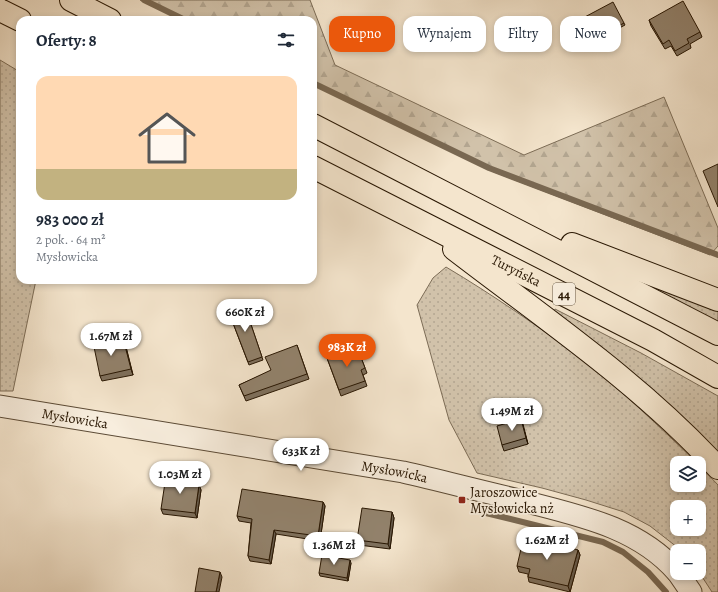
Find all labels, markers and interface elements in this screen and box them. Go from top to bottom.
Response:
chip: Kupno [329,16,395,52]
chip: Wynajem [403,16,486,52]
chip: Filtry [494,16,552,52]
chip: Nowe [560,16,621,52]
text: Oferty: 8 [36,29,97,52]
icon: filters [275,29,297,51]
icon: home [131,102,203,174]
text: 983 000 zł [36,208,104,231]
text: 2 pok. · 64 m² [36,231,106,248]
text: Mysłowicka [36,248,98,265]
street label: Turyńska [488,250,545,291]
road number: 44 [553,283,575,305]
pin: 660K zł [208,299,282,333]
text: 660K zł [225,303,265,320]
pin: 1.67M zł [70,323,152,357]
text: 1.67M zł [90,327,132,344]
pin: 983K zł [310,334,384,368]
text: 983K zł [328,338,366,355]
pin: 1.49M zł [471,398,553,432]
text: 1.49M zł [490,402,534,419]
street label: Mysłowicka [40,403,110,433]
pin: 633K zł [264,438,338,472]
text: 633K zł [282,442,320,459]
street label: Mysłowicka [360,456,430,487]
map controls [670,456,706,580]
button: layers [670,456,706,492]
pin: 1.03M zł [139,461,221,495]
text: 1.03M zł [158,465,202,482]
place label: Jaroszowice Mysłowicka nż [470,483,554,518]
marker: Jaroszowice Mysłowicka nż [457,495,467,505]
button: + [670,500,706,536]
pin: 1.62M zł [506,527,588,561]
text: 1.62M zł [525,531,569,548]
pin: 1.36M zł [293,532,375,566]
text: 1.36M zł [313,536,356,553]
button: − [670,544,706,580]

